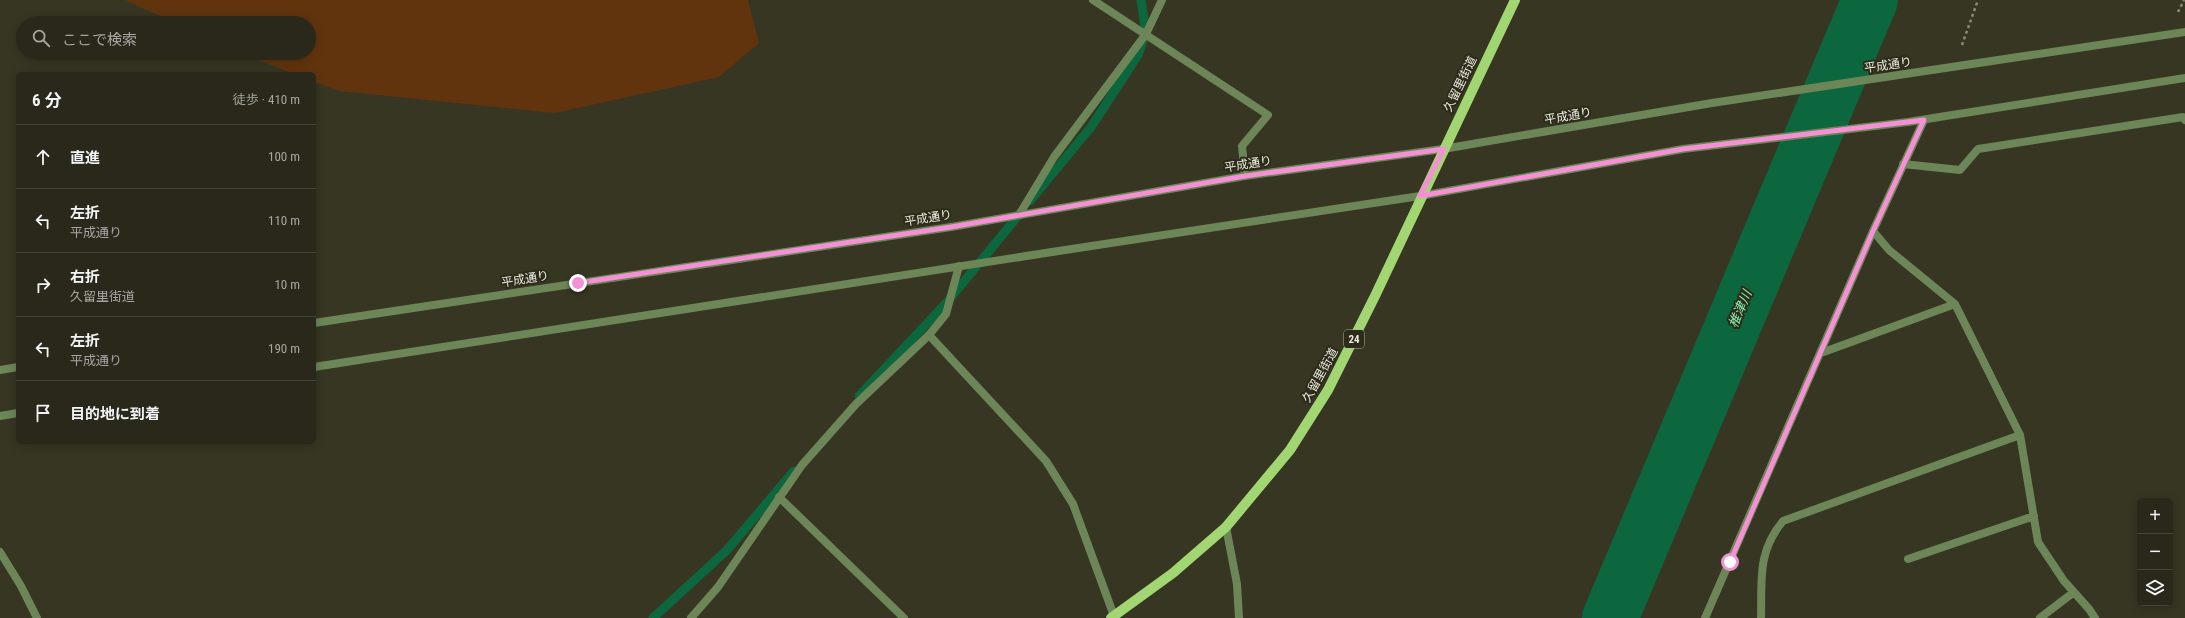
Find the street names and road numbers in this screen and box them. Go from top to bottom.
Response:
street label: 久留里街道 [1441,54,1479,114]
street label: 平成通り [1863,55,1913,75]
street label: 平成通り [1543,105,1593,127]
street label: 平成通り [1223,153,1273,175]
street label: 平成通り [903,207,953,229]
street label: 平成通り [500,268,550,290]
road number: 24 [1344,330,1364,348]
street label: 久留里街道 [1299,345,1341,405]

